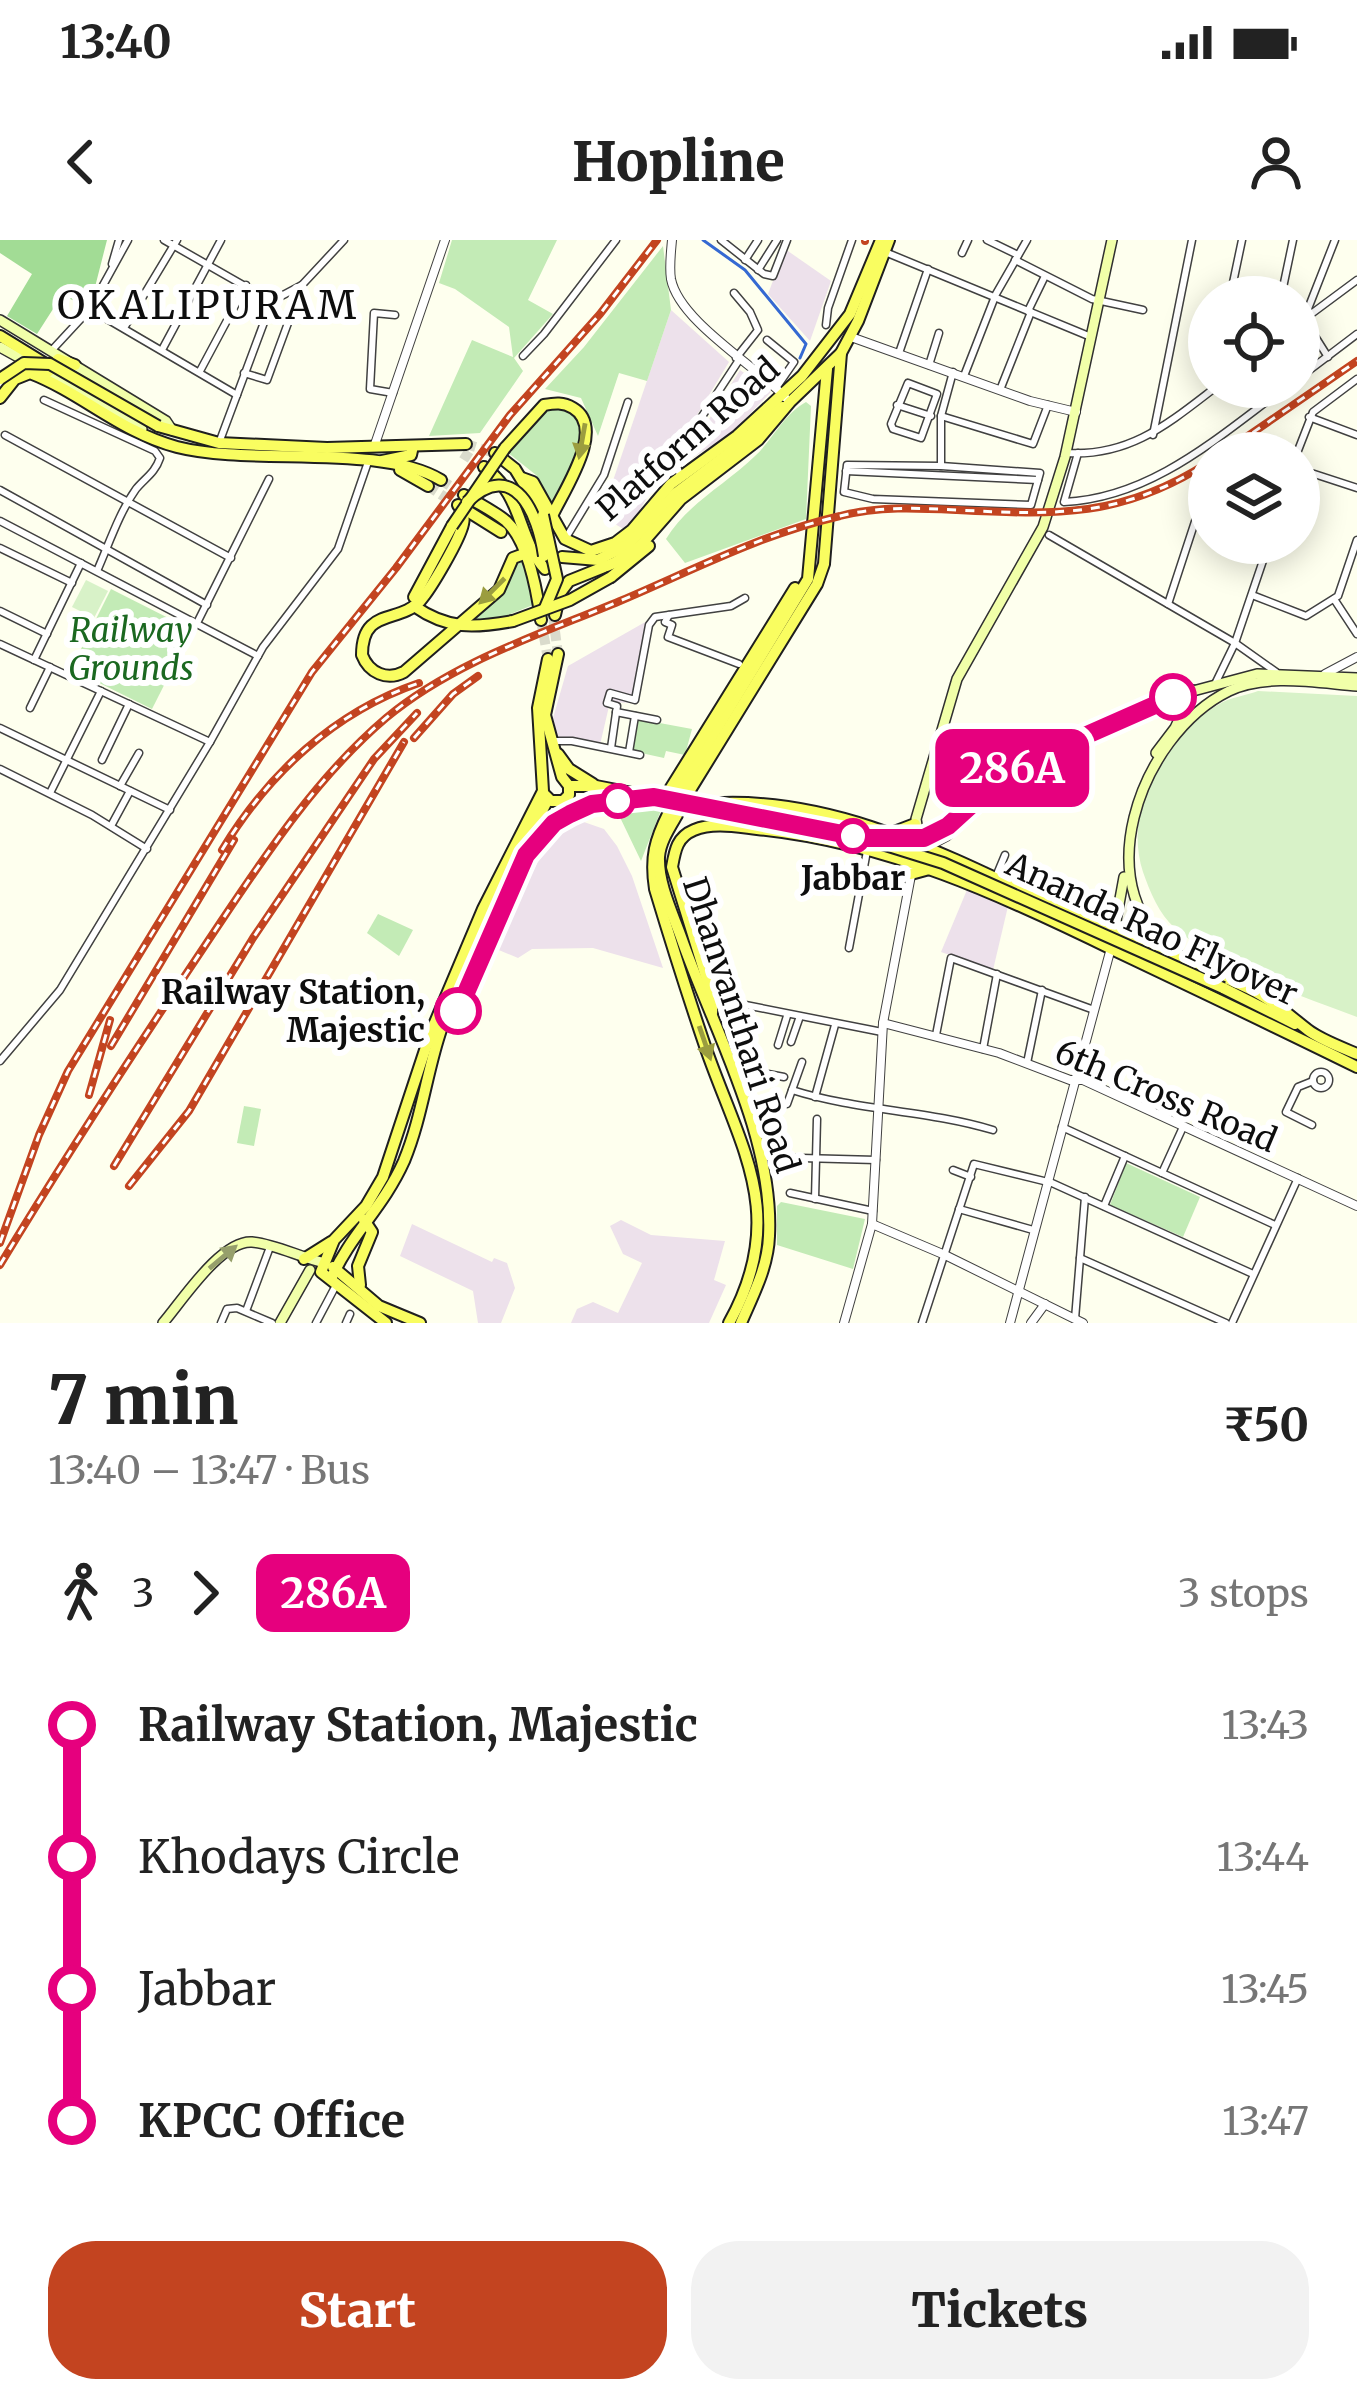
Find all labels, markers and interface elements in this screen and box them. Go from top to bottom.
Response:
text: 13:40 [60,14,172,70]
text: Hopline [572,128,785,196]
icon: back [48,129,114,195]
icon: person [1243,129,1309,195]
map controls [1188,276,1320,564]
button: locate [1188,276,1320,408]
district label: OKALIPURAM [57,281,359,330]
street label: Platform Road [588,349,788,529]
one-way arrow [571,423,590,460]
button: layers [1188,432,1320,564]
one-way arrow [479,577,507,605]
park label: Railway Grounds [68,610,194,689]
unlabelled marker [1151,675,1195,719]
line badge: 286A [928,729,1096,807]
text: 286A [959,742,1065,794]
unlabelled marker [602,785,634,817]
marker: Jabbar [837,820,869,852]
street label: Ananda Rao Flyover [999,843,1304,1015]
place label: Jabbar [800,858,905,899]
street label: Dhanvanthari Road [674,872,808,1178]
place label: Railway Station, Majestic [161,972,425,1051]
marker: Railway Station, Majestic [436,989,480,1033]
one-way arrow [697,1025,715,1061]
street label: 6th Cross Road [1049,1031,1283,1161]
one-way arrow [207,1245,237,1271]
text: 7 min [48,1359,238,1442]
text: ₹50 [1223,1397,1309,1453]
text: 13:40 – 13:47 · Bus [48,1446,370,1495]
icon: walk [48,1560,114,1626]
icon: forward [172,1560,238,1626]
text: 286A [280,1567,386,1619]
text: 3 [132,1569,154,1618]
text: 3 stops [1178,1569,1309,1618]
text: Railway Station, Majestic [138,1697,698,1753]
text: 13:43 [1221,1701,1309,1750]
text: Khodays Circle [138,1829,459,1885]
text: 13:44 [1216,1833,1309,1882]
text: Jabbar [138,1961,276,2017]
text: 13:45 [1221,1965,1309,2014]
text: KPCC Office [138,2093,405,2149]
text: 13:47 [1222,2097,1309,2146]
button: Start [48,2241,667,2379]
button: Tickets [691,2241,1309,2379]

